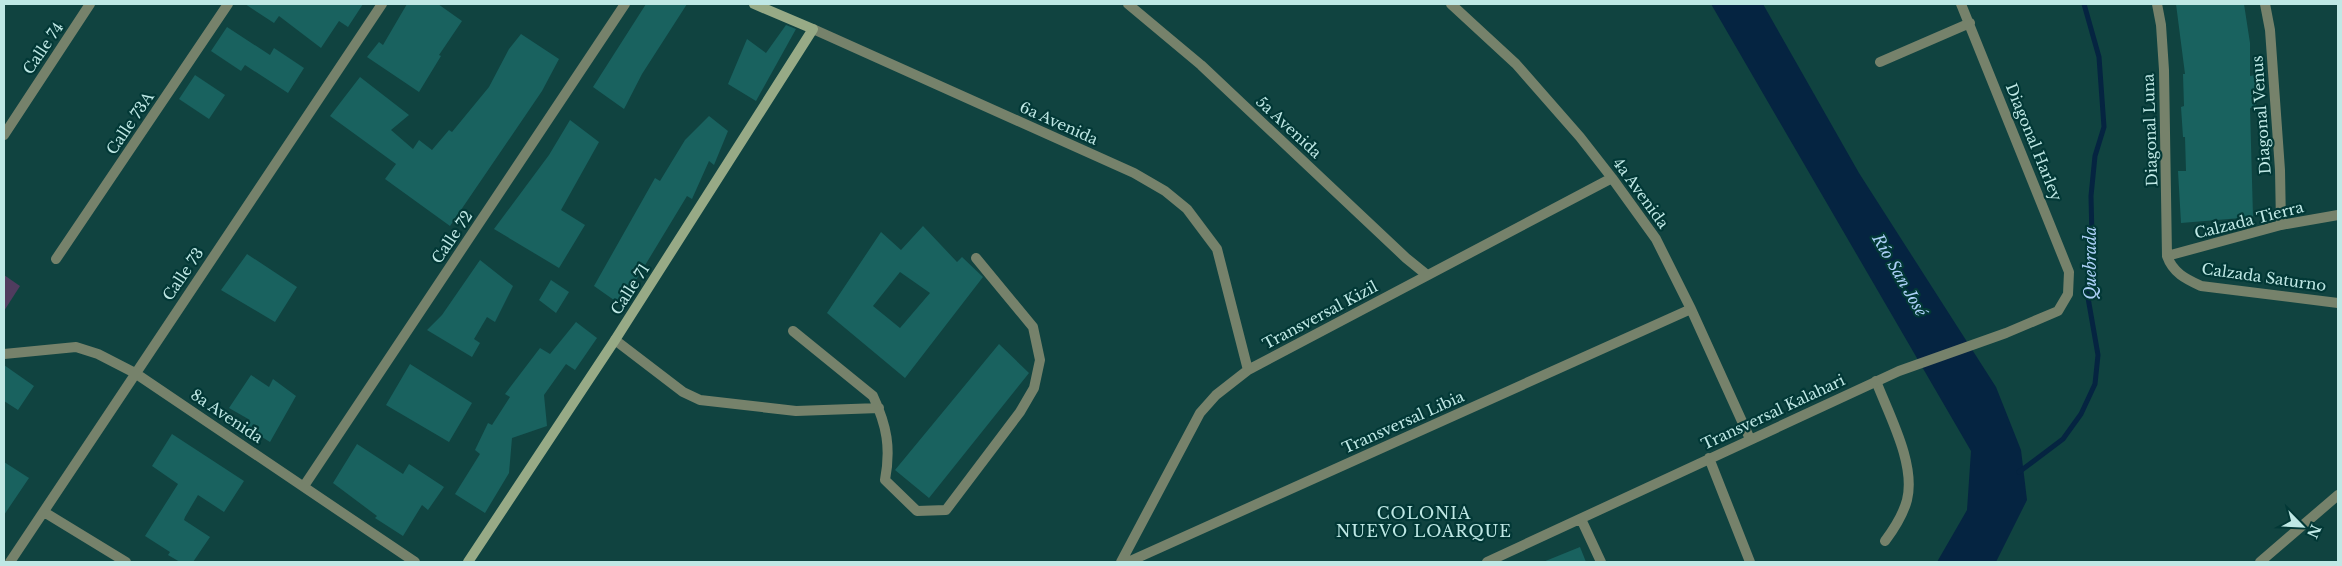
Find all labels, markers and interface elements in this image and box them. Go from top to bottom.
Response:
street label: Calle 74 [19,18,67,78]
street label: Diagonal Venus [2247,55,2275,175]
street label: Diagonal Luna [2139,73,2161,187]
street label: Diagonal Harley [2002,80,2066,204]
street label: Calle 73A [102,88,158,158]
street label: 5a Avenida [1252,92,1326,163]
street label: 6a Avenida [1017,97,1102,149]
street label: 4a Avenida [1609,154,1673,233]
street label: Calzada Tierra [2192,197,2306,243]
street label: Calle 72 [427,207,477,267]
water label: Quebrada [2080,226,2100,300]
water label: Río San José [1868,229,1933,321]
street label: Calle 73 [158,244,208,304]
street label: Calzada Saturno [2201,259,2328,295]
street label: Calle 71 [606,260,654,318]
street label: Transversal Kizil [1259,277,1381,353]
street label: Transversal Kalahari [1698,370,1848,454]
street label: 8a Avenida [187,385,267,447]
street label: Transversal Libia [1339,386,1468,457]
north arrow [2277,501,2327,551]
district label: COLONIA NUEVO LOARQUE [1336,503,1512,541]
text: N [2303,522,2325,541]

